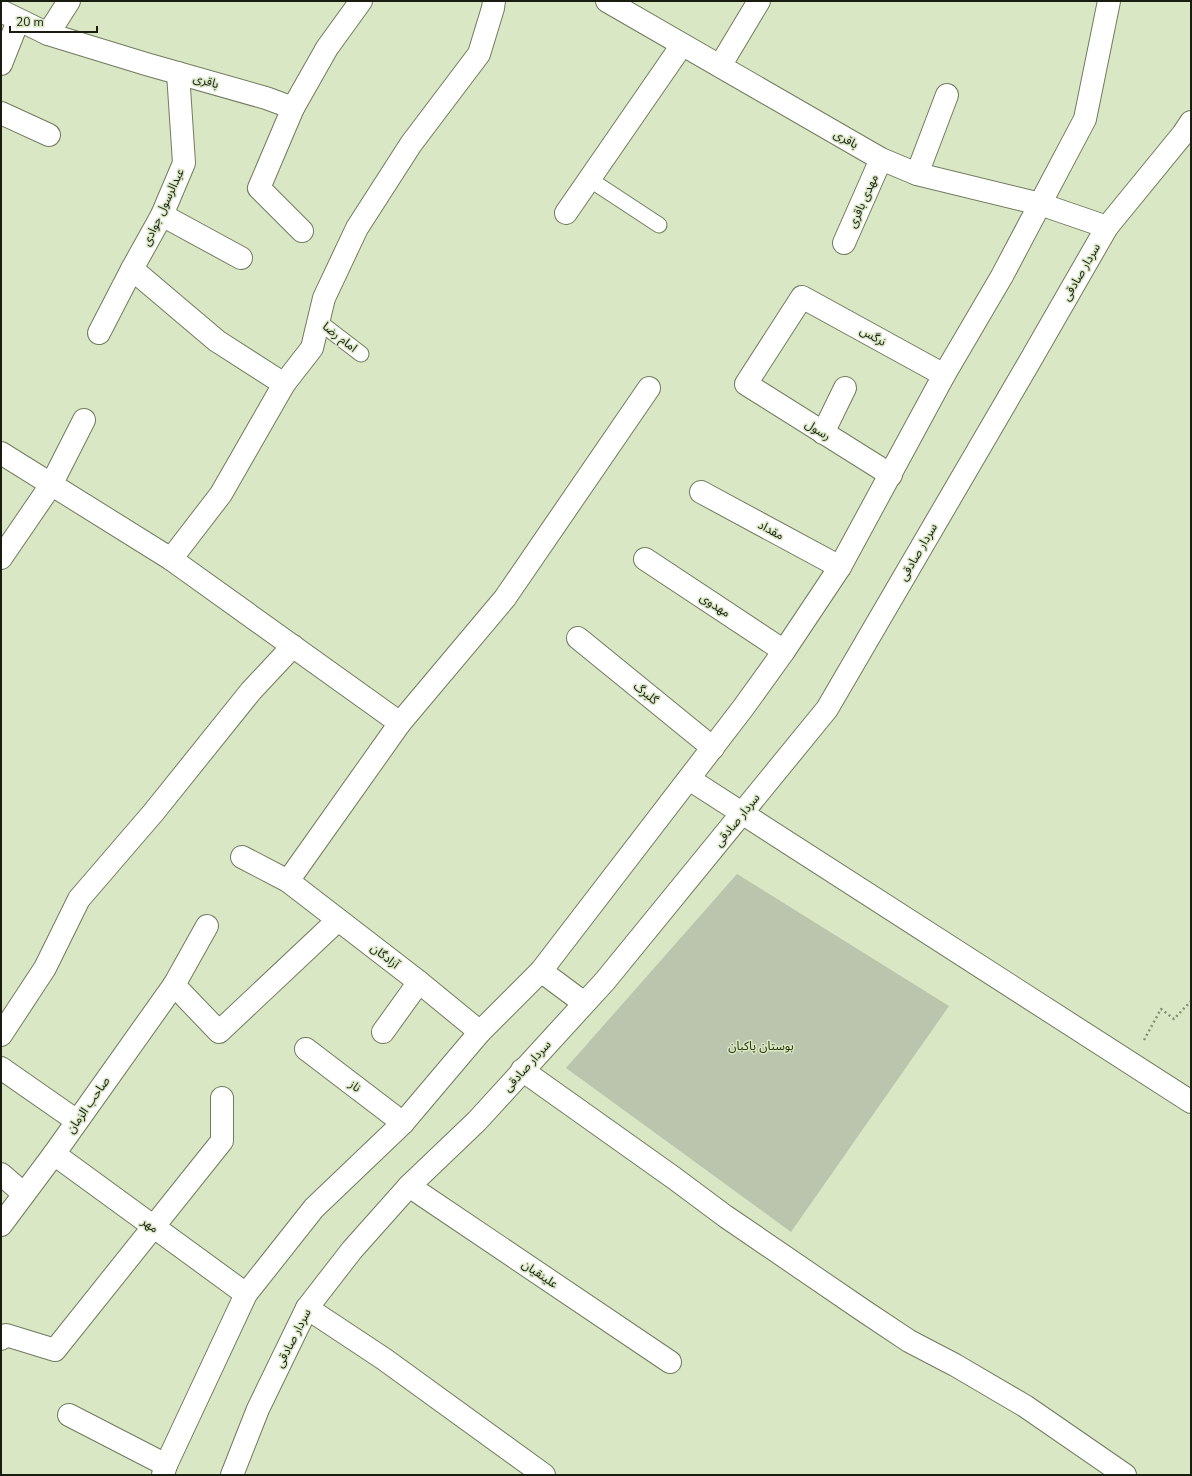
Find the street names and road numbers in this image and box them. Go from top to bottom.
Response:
street label: باقری [191,70,221,92]
street label: باقری [831,126,861,152]
street label: عبدالرسول جوادی [138,166,188,248]
street label: مهدی باقری [844,172,882,230]
street label: سردار صادقی [1058,240,1104,304]
street label: امام رضا [319,318,361,356]
street label: نرگس [857,322,889,350]
street label: رسول [802,416,834,444]
street label: مقداد [755,517,787,543]
street label: سردار صادقی [895,520,941,584]
street label: مهدوی [697,589,733,621]
street label: گلبرگ [630,678,663,709]
street label: سردار صادقی [711,790,763,850]
street label: آزادگان [367,940,403,973]
street label: سردار صادقی [500,1037,554,1095]
street label: صاحب الزمان [63,1073,114,1137]
street label: ناز [345,1076,364,1096]
street label: مهر [138,1213,162,1237]
street label: علینقیان [519,1256,561,1292]
street label: سردار صادقی [271,1306,315,1370]

